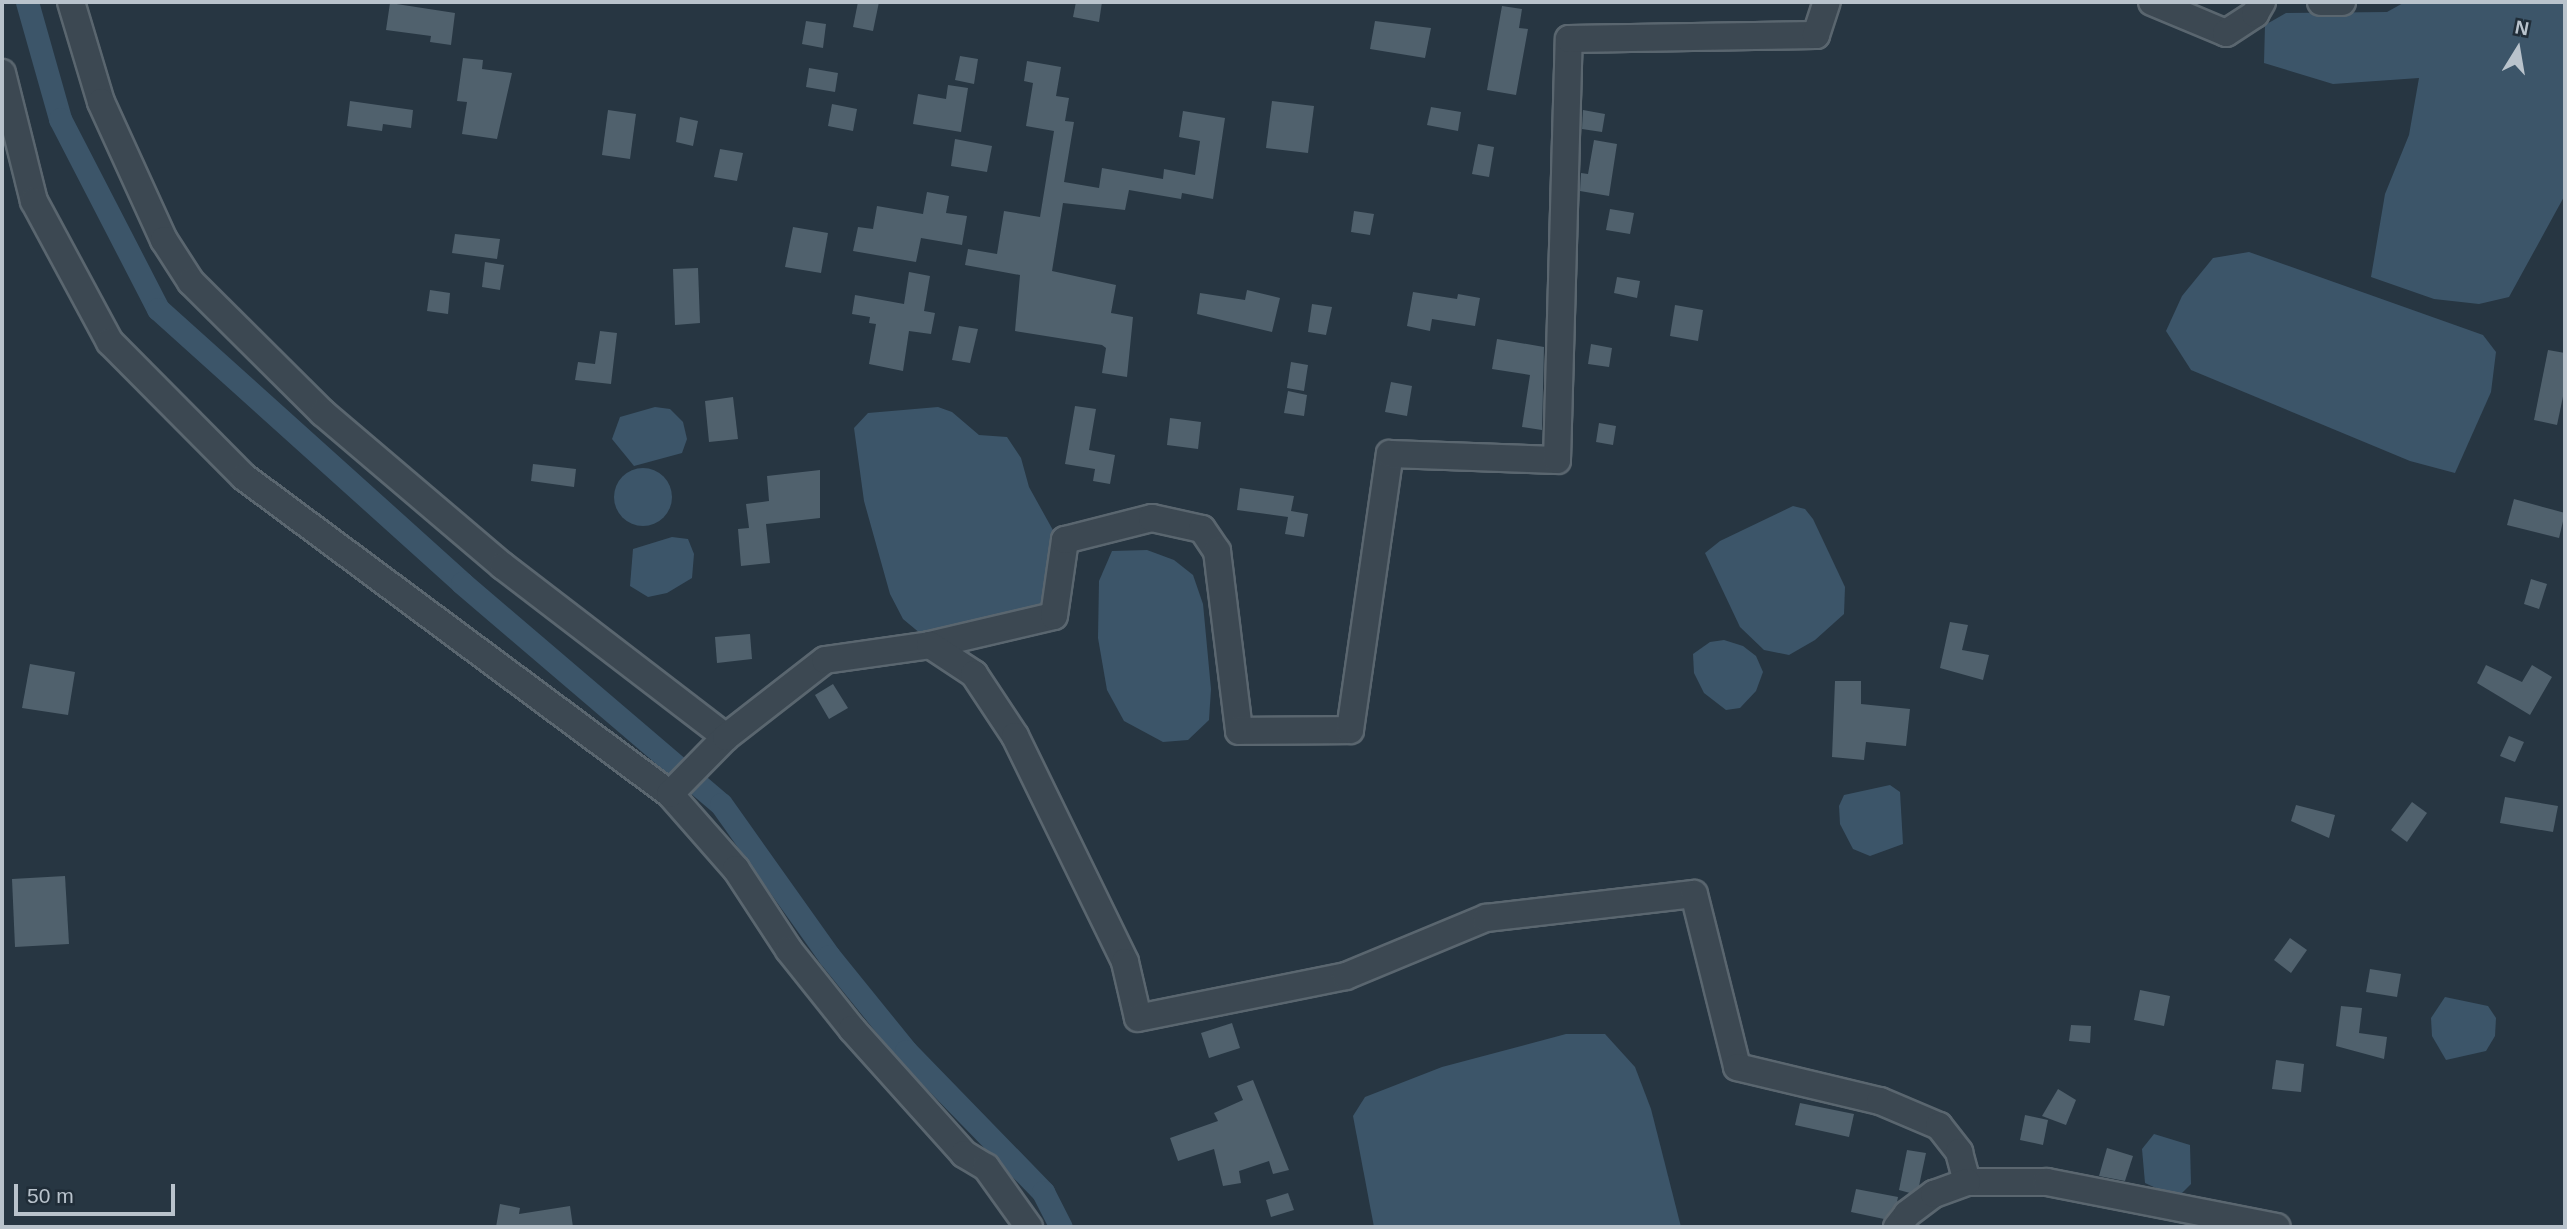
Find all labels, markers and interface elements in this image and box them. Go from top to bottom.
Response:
north arrow [2483,14,2553,84]
text: N [2513,16,2531,40]
scale bar [18,1170,178,1214]
text: 50 m [27,1184,74,1207]

